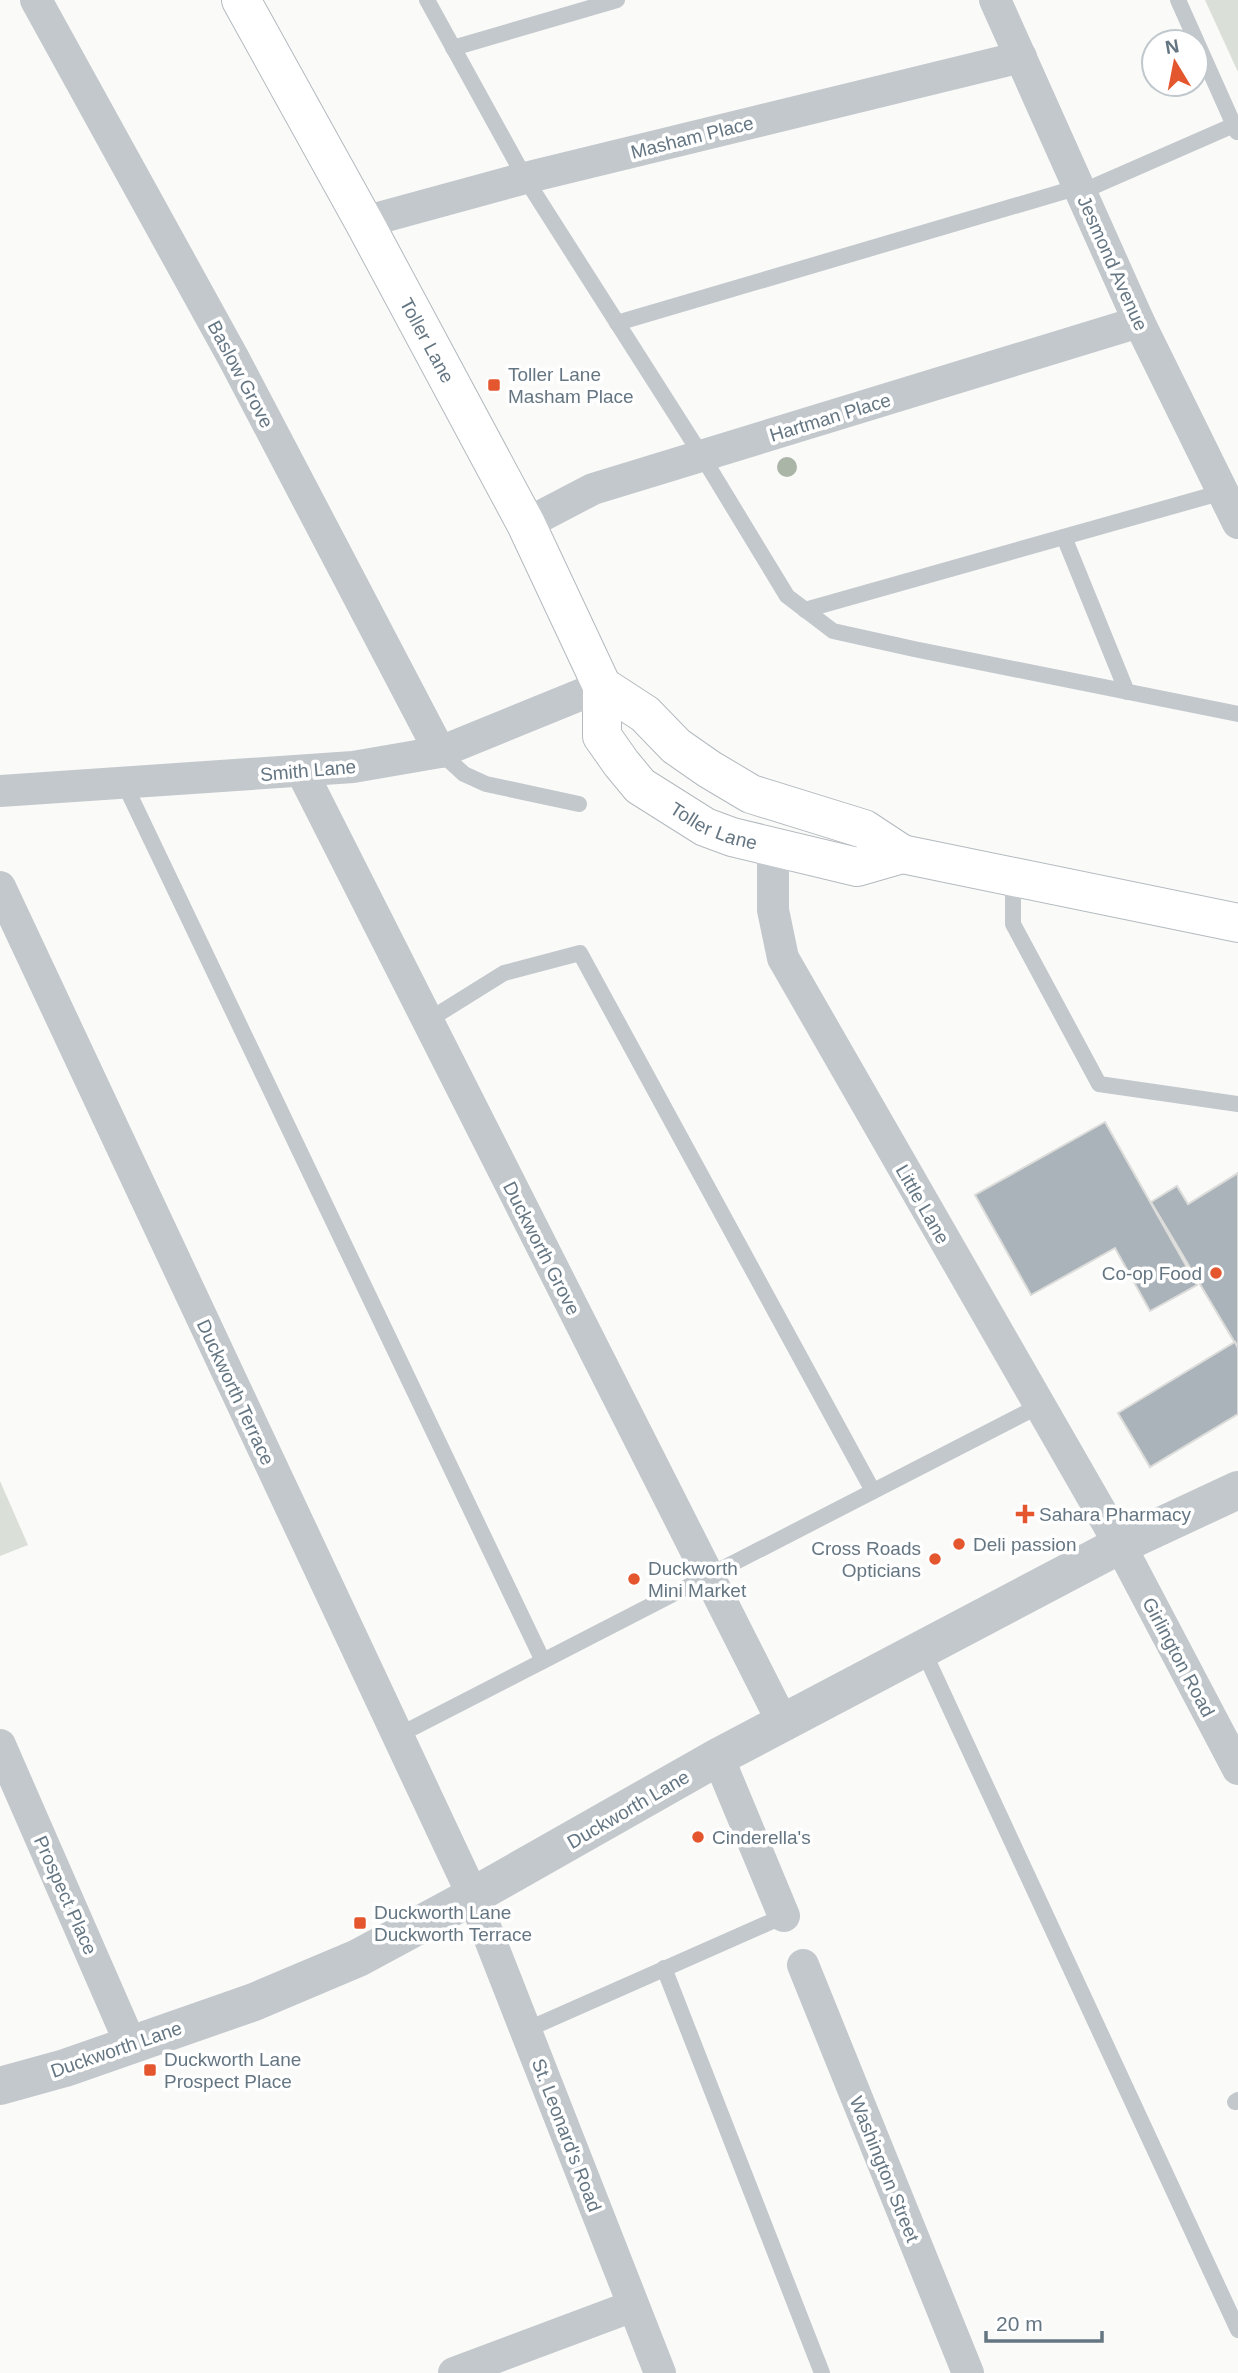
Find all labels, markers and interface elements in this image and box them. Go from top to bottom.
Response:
north arrow [1140,28,1210,98]
text: N [1164,35,1181,58]
street label: Masham Place [629,112,756,163]
street label: Jesmond Avenue [1073,193,1152,334]
street label: Toller Lane [396,295,458,386]
street label: Baslow Grove [204,317,278,431]
place label: Toller Lane Masham Place [508,364,634,407]
marker: Toller Lane Masham Place [486,377,502,393]
street label: Hartman Place [767,389,893,446]
street label: Smith Lane [259,756,357,785]
street label: Toller Lane [666,798,759,854]
street label: Little Lane [892,1161,954,1247]
street label: Duckworth Grove [499,1178,584,1318]
place label: Co-op Food [1102,1263,1202,1284]
marker: Co-op Food [1208,1265,1224,1281]
street label: Duckworth Terrace [193,1316,278,1468]
place label: Sahara Pharmacy [1039,1504,1192,1525]
marker: Sahara Pharmacy [1017,1506,1033,1522]
place label: Deli passion [973,1534,1077,1555]
marker: Deli passion [951,1536,967,1552]
place label: Cross Roads Opticians [811,1538,921,1581]
marker: Cross Roads Opticians [927,1551,943,1567]
place label: Duckworth Mini Market [648,1558,747,1601]
marker: Duckworth Mini Market [626,1571,642,1587]
street label: Girlington Road [1138,1594,1219,1720]
street label: Duckworth Lane [564,1766,693,1853]
place label: Cinderella's [712,1827,811,1848]
marker: Cinderella's [690,1829,706,1845]
street label: Prospect Place [30,1833,101,1958]
place label: Duckworth Lane Duckworth Terrace [374,1902,532,1945]
marker: Duckworth Lane Duckworth Terrace [352,1915,368,1931]
street label: Duckworth Lane [48,2017,184,2082]
place label: Duckworth Lane Prospect Place [164,2049,301,2092]
street label: St. Leonard's Road [528,2056,605,2215]
marker: Duckworth Lane Prospect Place [142,2062,158,2078]
street label: Washington Street [846,2093,924,2246]
scale bar [986,2300,1102,2344]
text: 20 m [996,2312,1043,2335]

